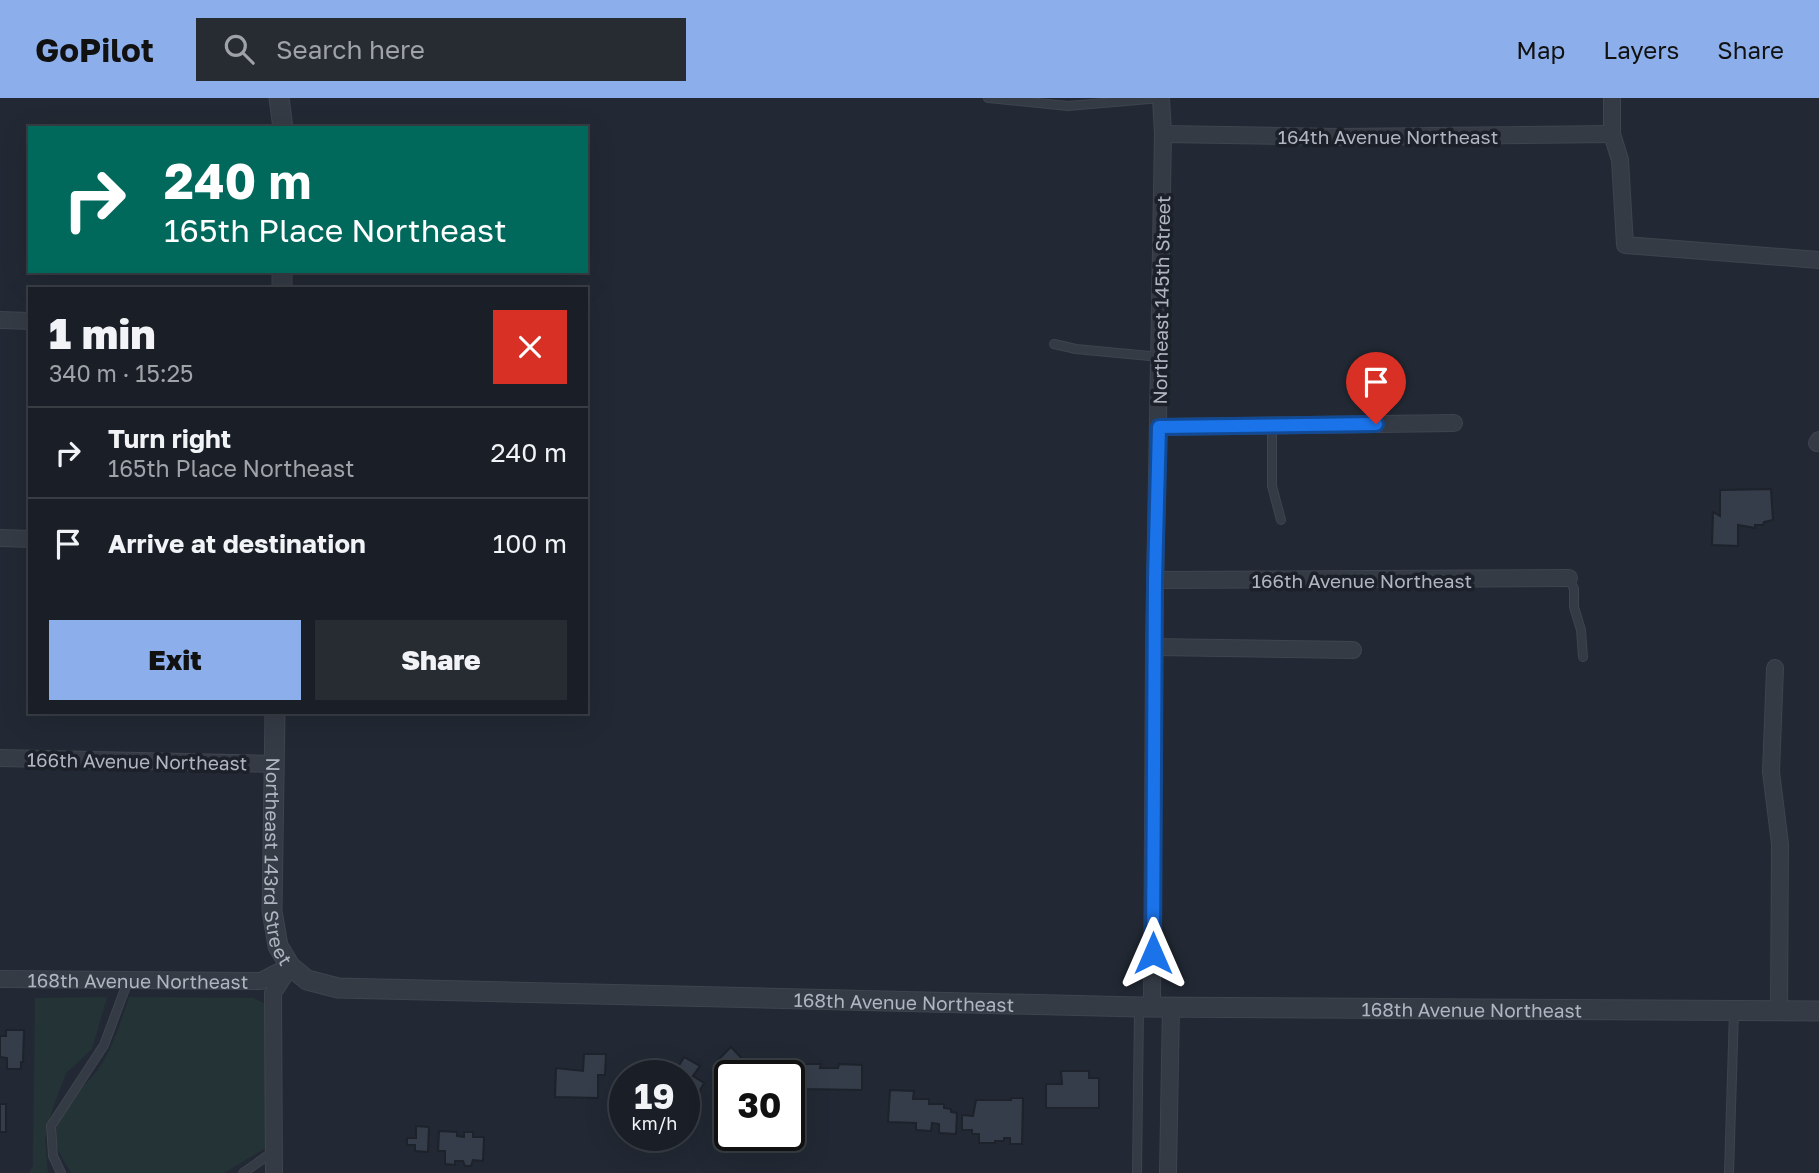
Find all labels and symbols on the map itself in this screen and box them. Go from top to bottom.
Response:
street label: 164th Avenue Northeast [1278,125,1498,148]
street label: Northeast 145th Street [1148,195,1174,405]
pin [1346,352,1406,424]
street label: 166th Avenue Northeast [1252,569,1472,592]
street label: 166th Avenue Northeast [27,748,247,774]
street label: Northeast 143rd Street [261,757,298,969]
position arrow [1116,916,1190,990]
street label: 168th Avenue Northeast [28,968,248,992]
street label: 168th Avenue Northeast [793,987,1015,1016]
street label: 168th Avenue Northeast [1361,997,1582,1021]
speed limit sign: 30 [714,1060,805,1151]

